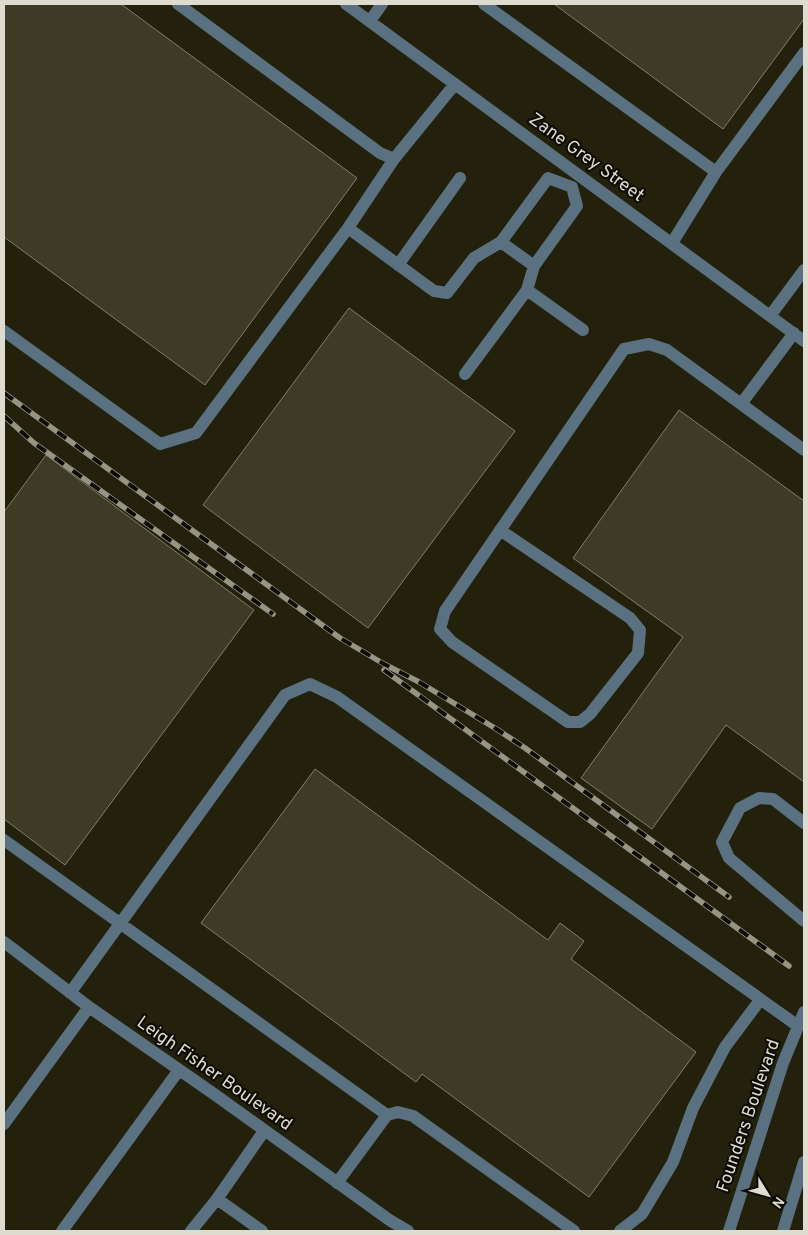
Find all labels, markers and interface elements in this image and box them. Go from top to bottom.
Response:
street label: Zane Grey Street [524,108,648,208]
street label: Leigh Fisher Boulevard [132,1012,296,1136]
street label: Founders Boulevard [712,1036,786,1196]
north arrow [743,1170,793,1220]
text: N [767,1193,787,1211]

